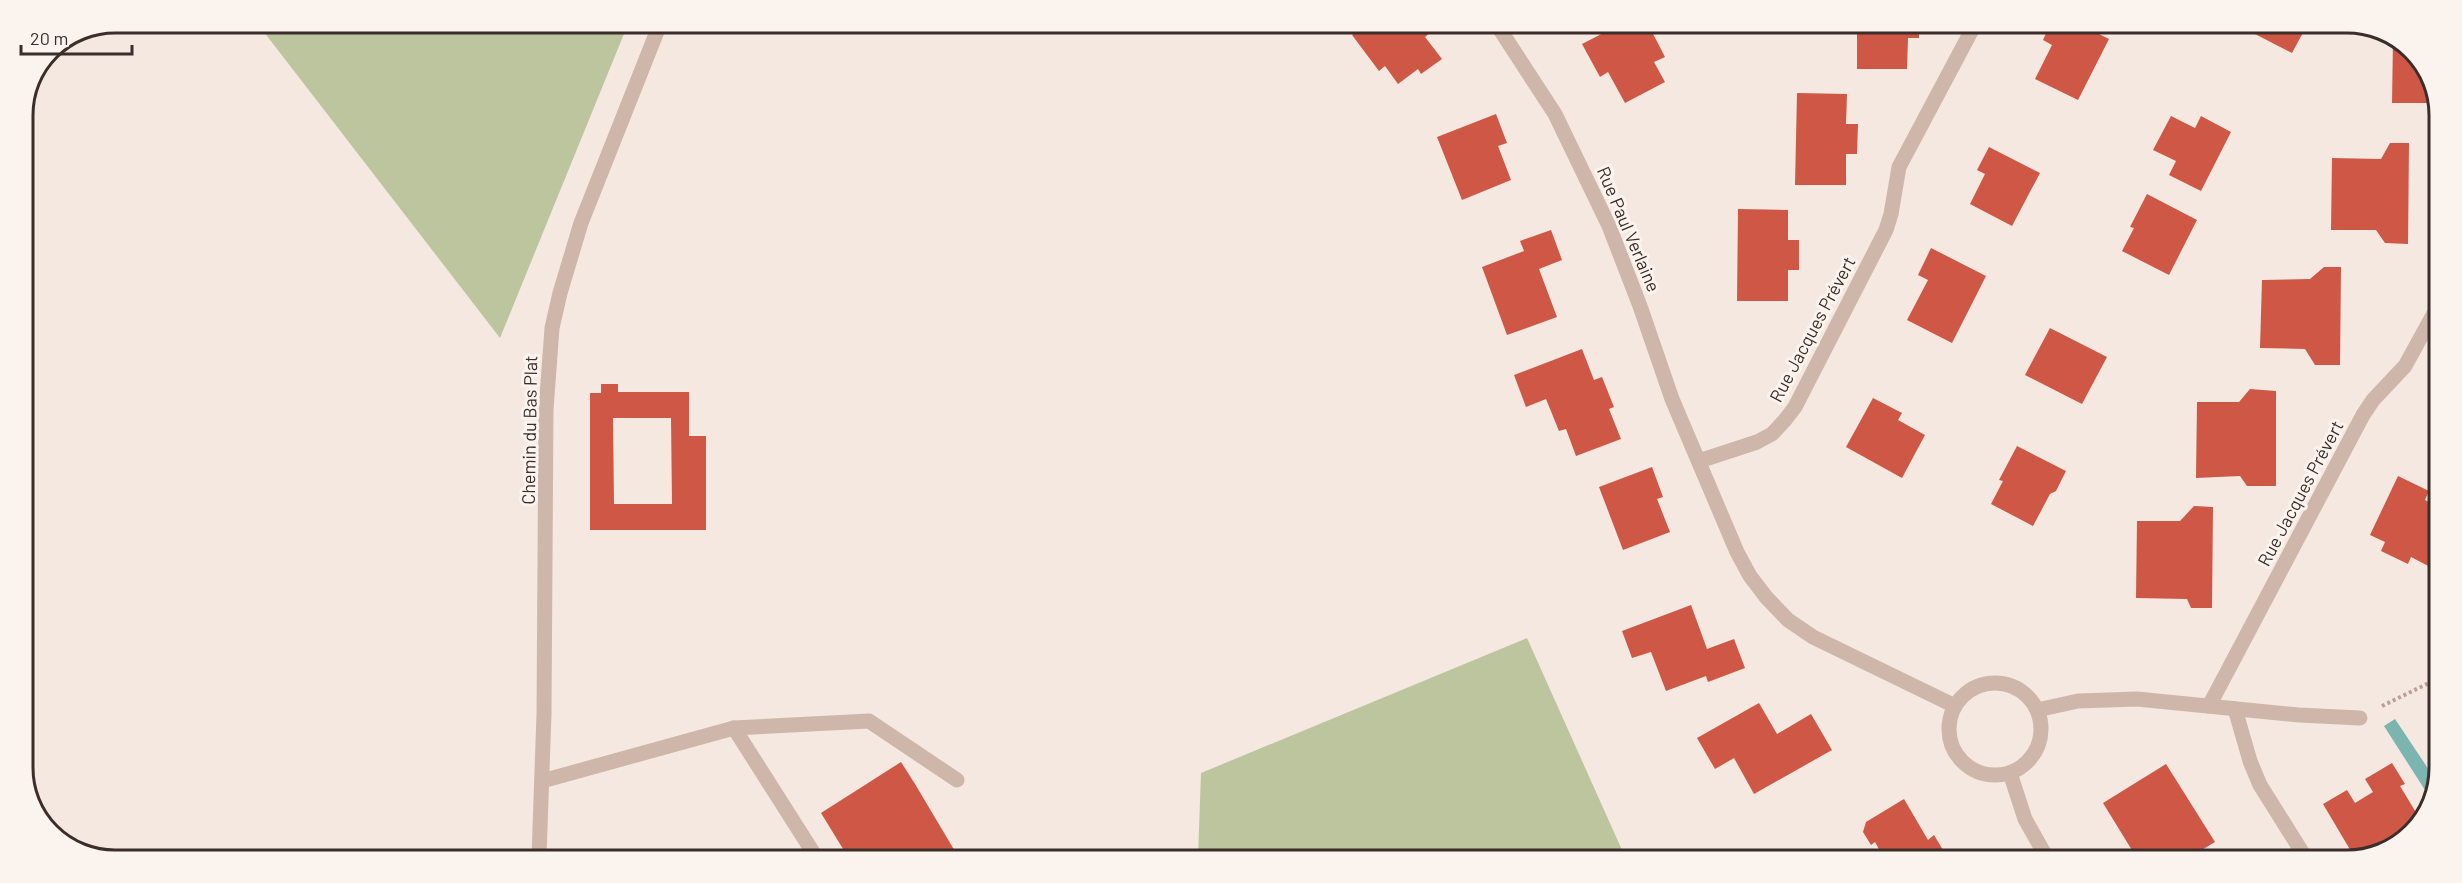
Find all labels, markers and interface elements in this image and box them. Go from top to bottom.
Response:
scale bar [21,18,132,56]
text: 20 m [30,27,68,49]
street label: Rue Paul Verlaine [1593,163,1665,295]
street label: Rue Jacques Prévert [1764,252,1860,406]
street label: Chemin du Bas Plat [517,355,541,505]
street label: Rue Jacques Prévert [2252,416,2348,570]

